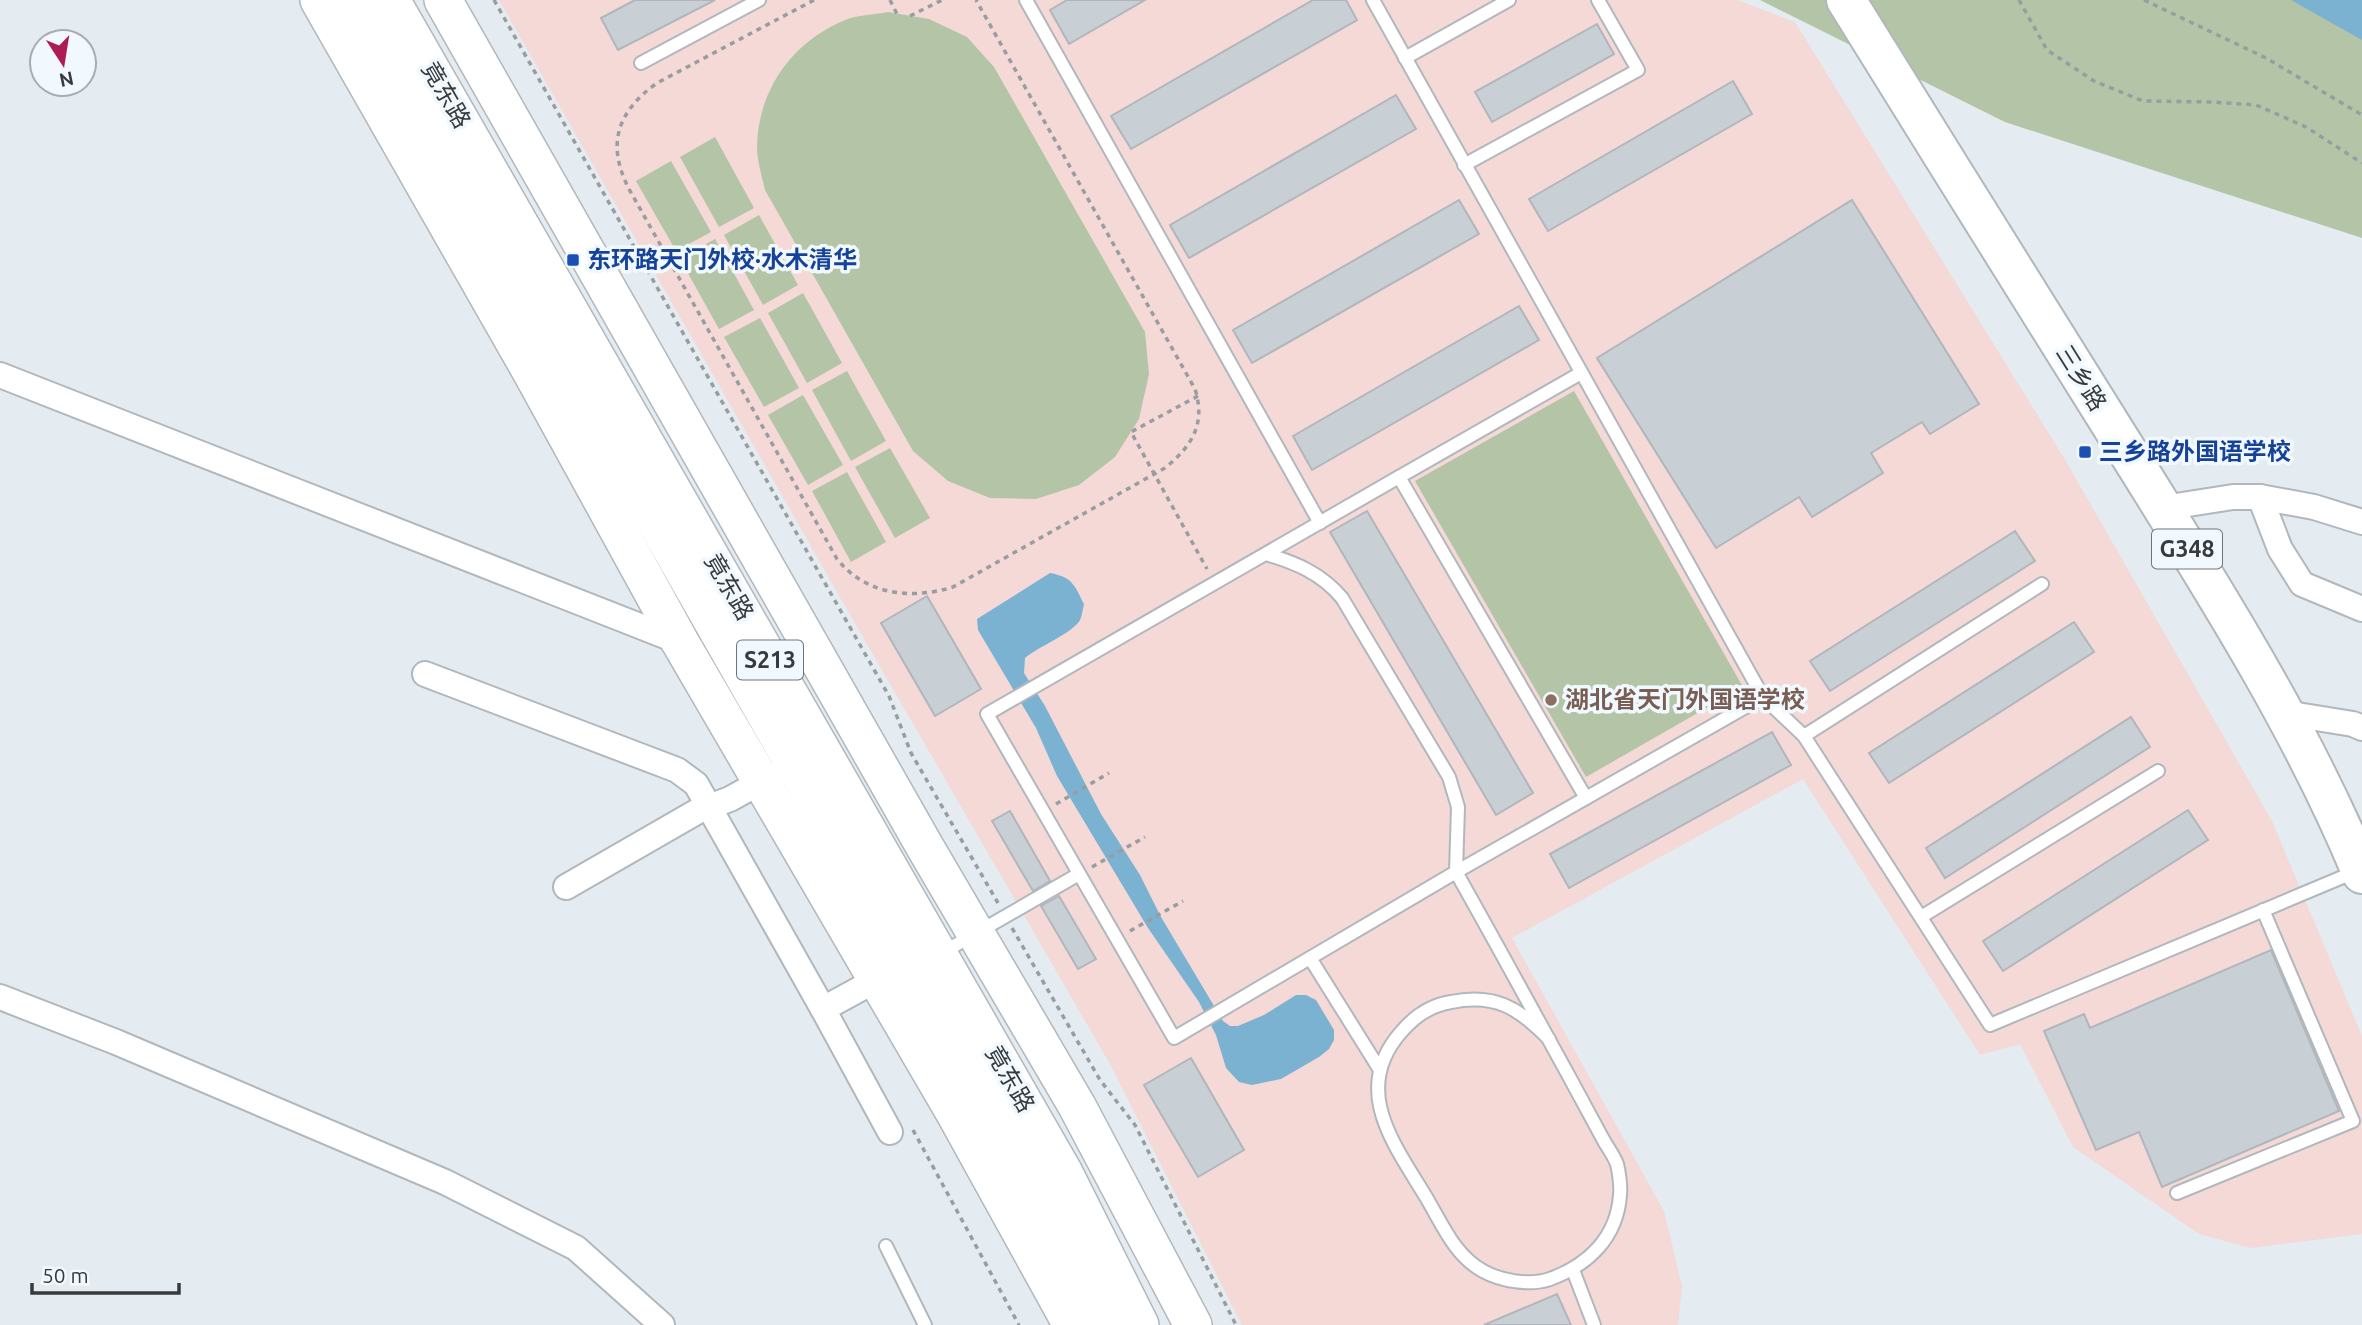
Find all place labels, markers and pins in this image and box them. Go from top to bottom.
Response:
place label: 东环路天门外校·水木清华 [587,246,857,273]
marker: 东环路天门外校·水木清华 [565,252,581,268]
place label: 三乡路外国语学校 [2099,438,2291,465]
marker: 三乡路外国语学校 [2077,444,2093,460]
place label: 湖北省天门外国语学校 [1565,686,1805,713]
marker: 湖北省天门外国语学校 [1543,692,1559,708]

